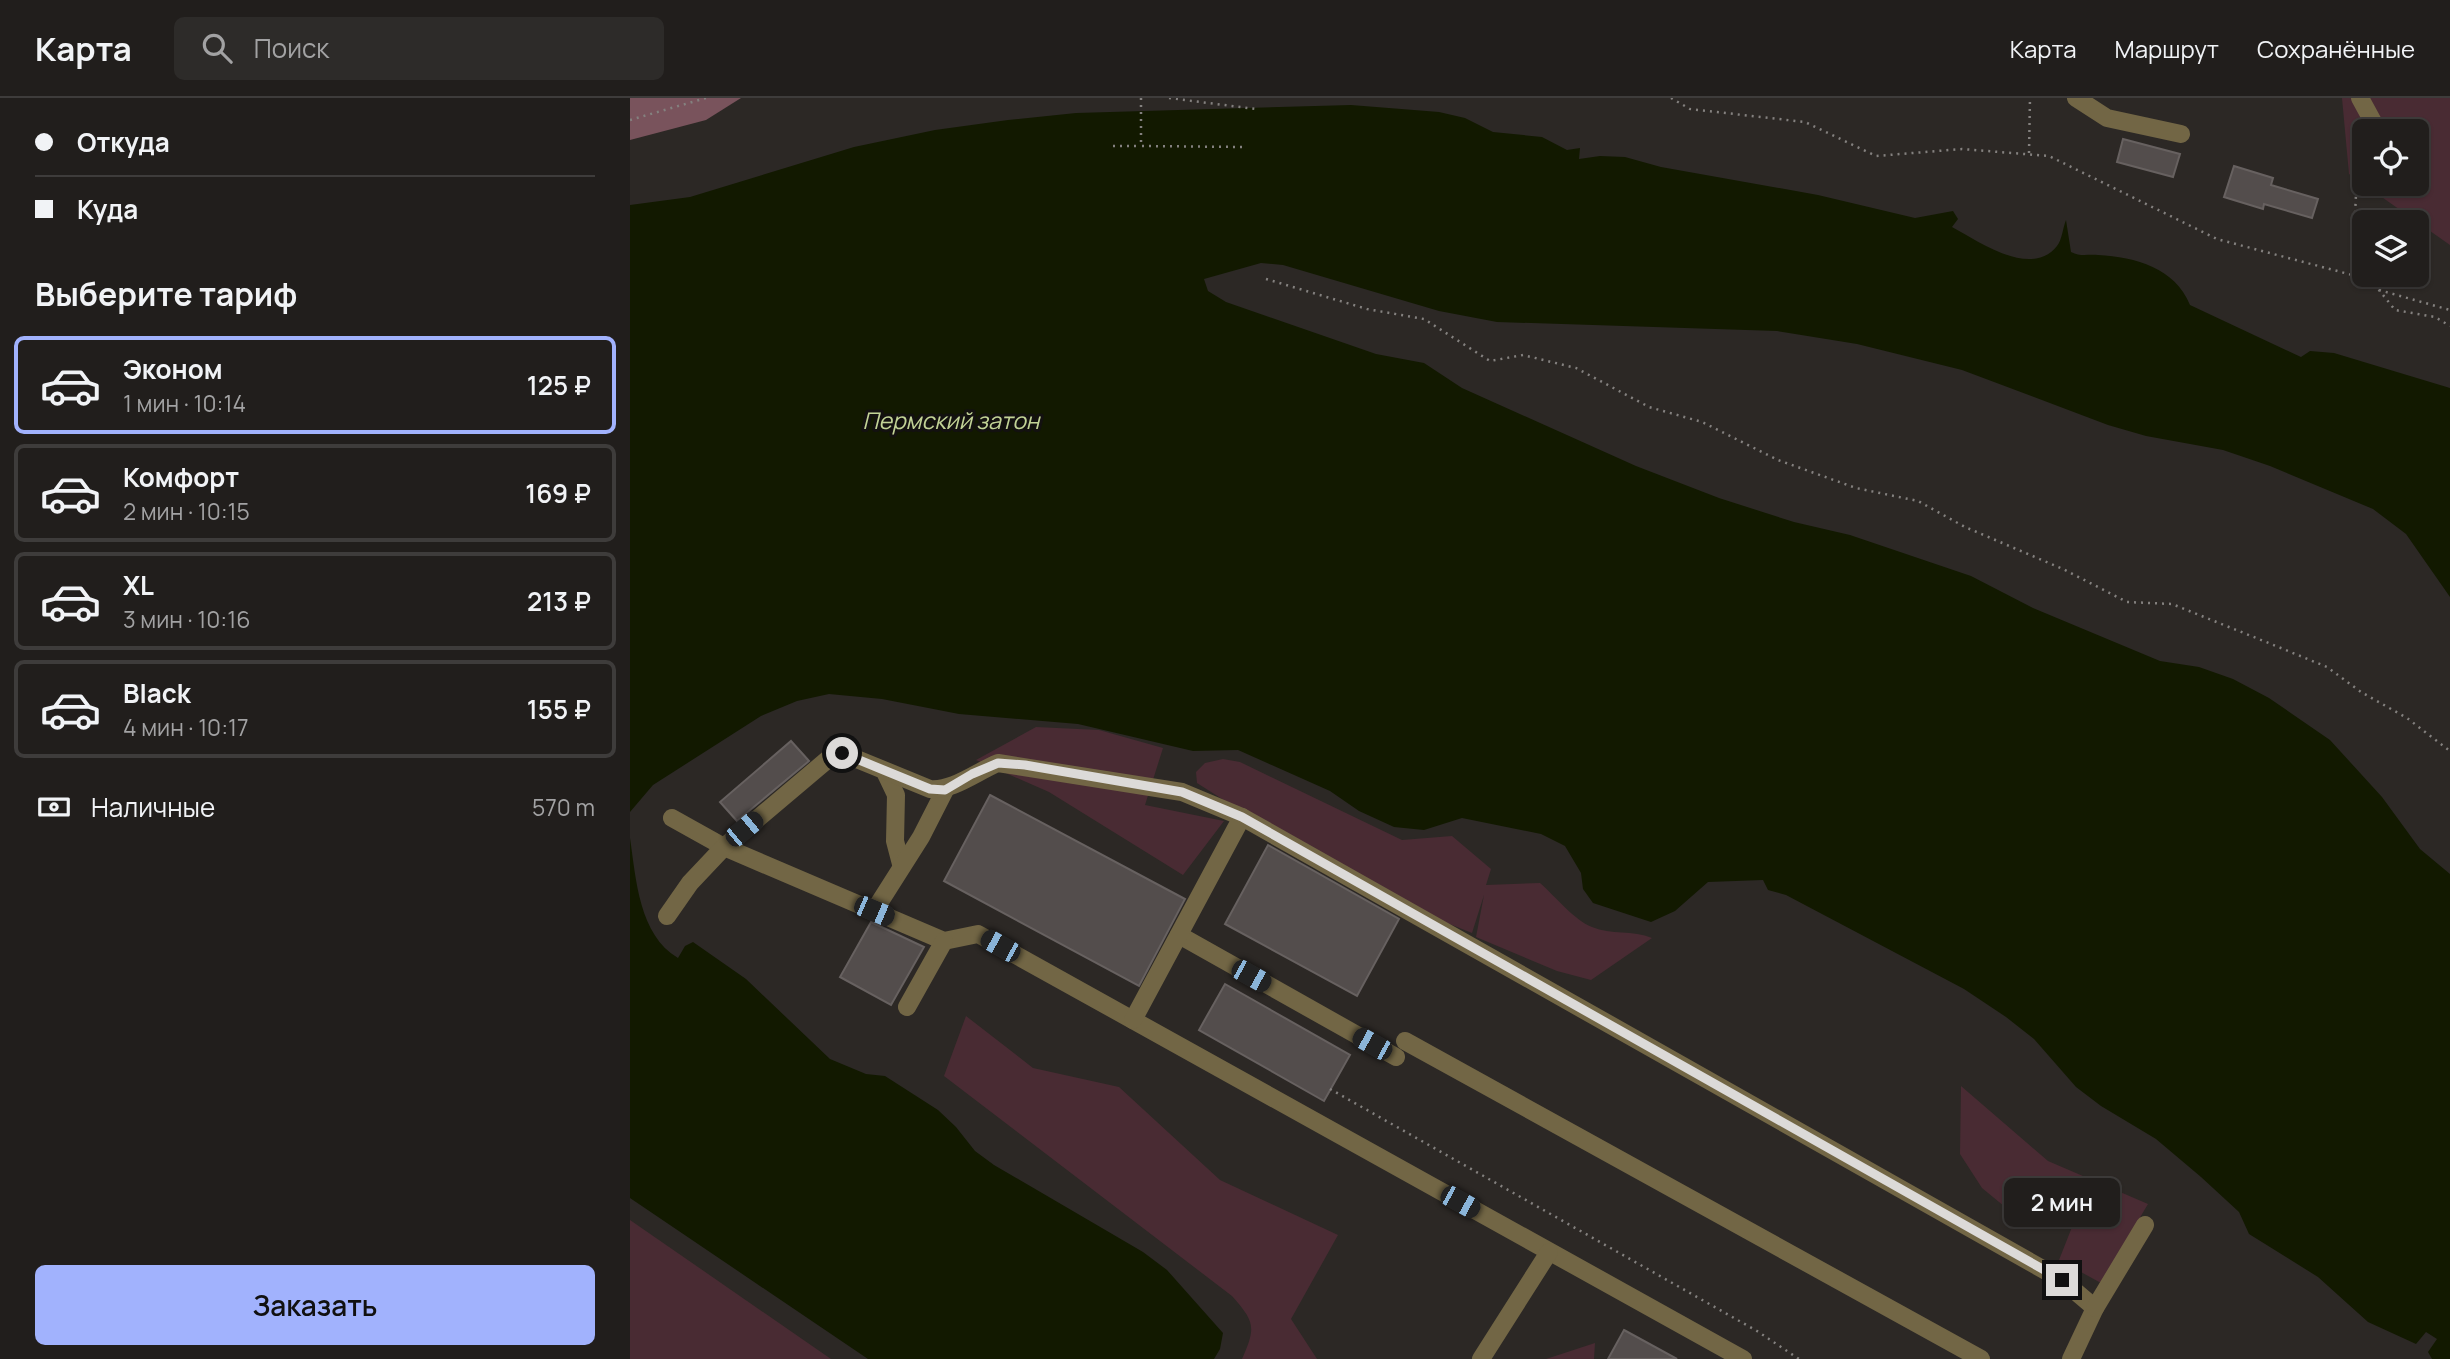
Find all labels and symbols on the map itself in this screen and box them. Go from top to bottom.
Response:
water label: Пермский затон [863,404,1042,436]
route start [826,737,858,769]
car [722,807,767,851]
car [851,893,898,929]
car [977,927,1024,965]
car [1228,957,1275,995]
car [1349,1025,1396,1063]
callout: 2 мин [2004,1178,2120,1228]
car [1437,1183,1484,1221]
route end [2046,1264,2078,1296]

